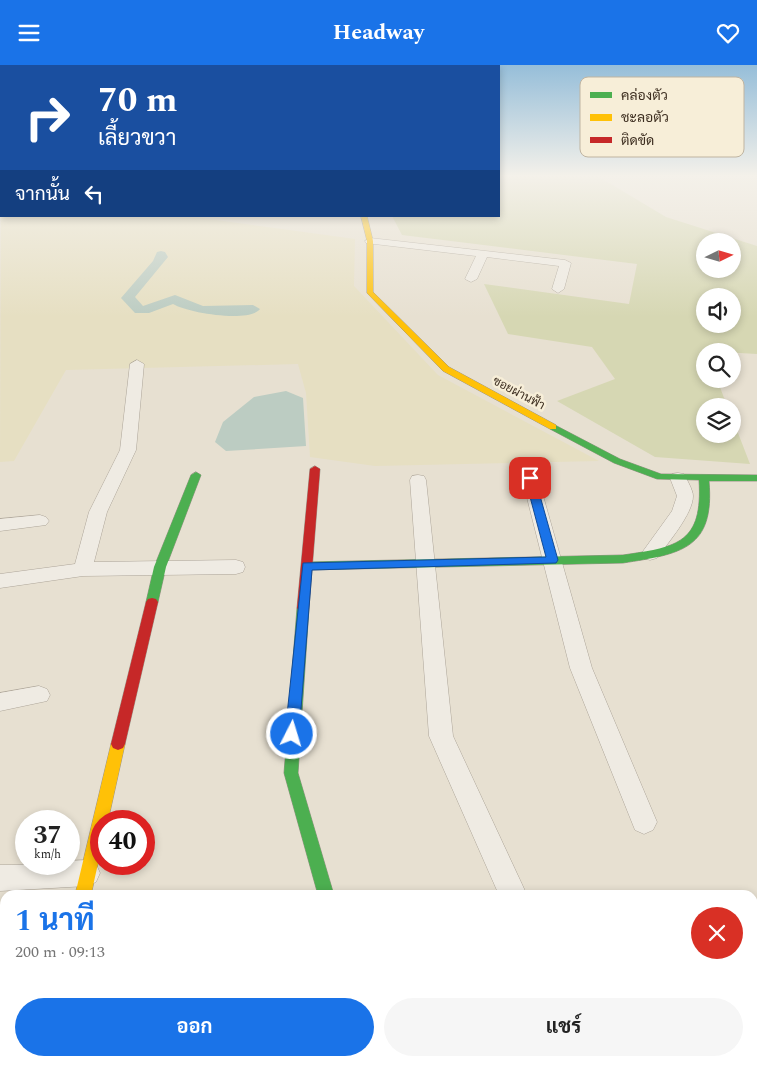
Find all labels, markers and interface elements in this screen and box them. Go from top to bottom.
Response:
text: Headway [333,16,424,49]
icon: menu [15,19,43,47]
icon: heart [714,19,742,47]
text: 70 m [98,74,178,127]
legend [580,77,744,157]
icon: right [15,85,80,150]
text: คล่องตัว [621,85,668,106]
text: ชะลอตัว [621,107,669,128]
text: เลี้ยวขวา [98,122,176,155]
text: ติดขัด [621,130,654,151]
text: จากนั้น [15,180,70,209]
icon: left [80,180,108,208]
north arrow [696,233,741,277]
map controls [696,233,741,443]
button: sound [696,288,741,333]
button: search [696,343,741,388]
street label: ซอยผ่านฟ้า [489,372,548,415]
button: layers [696,398,741,443]
pin [509,457,551,499]
icon: arrive [516,464,544,492]
position arrow [265,707,317,759]
speed limit sign: 40 [90,810,155,875]
text: 37 [33,817,62,855]
text: km/h [34,845,61,864]
text: 1 นาที [15,898,94,944]
button: close [691,907,743,959]
text: 200 m · 09:13 [15,940,105,964]
button: ออก [15,998,374,1056]
button: แชร์ [384,998,743,1056]

